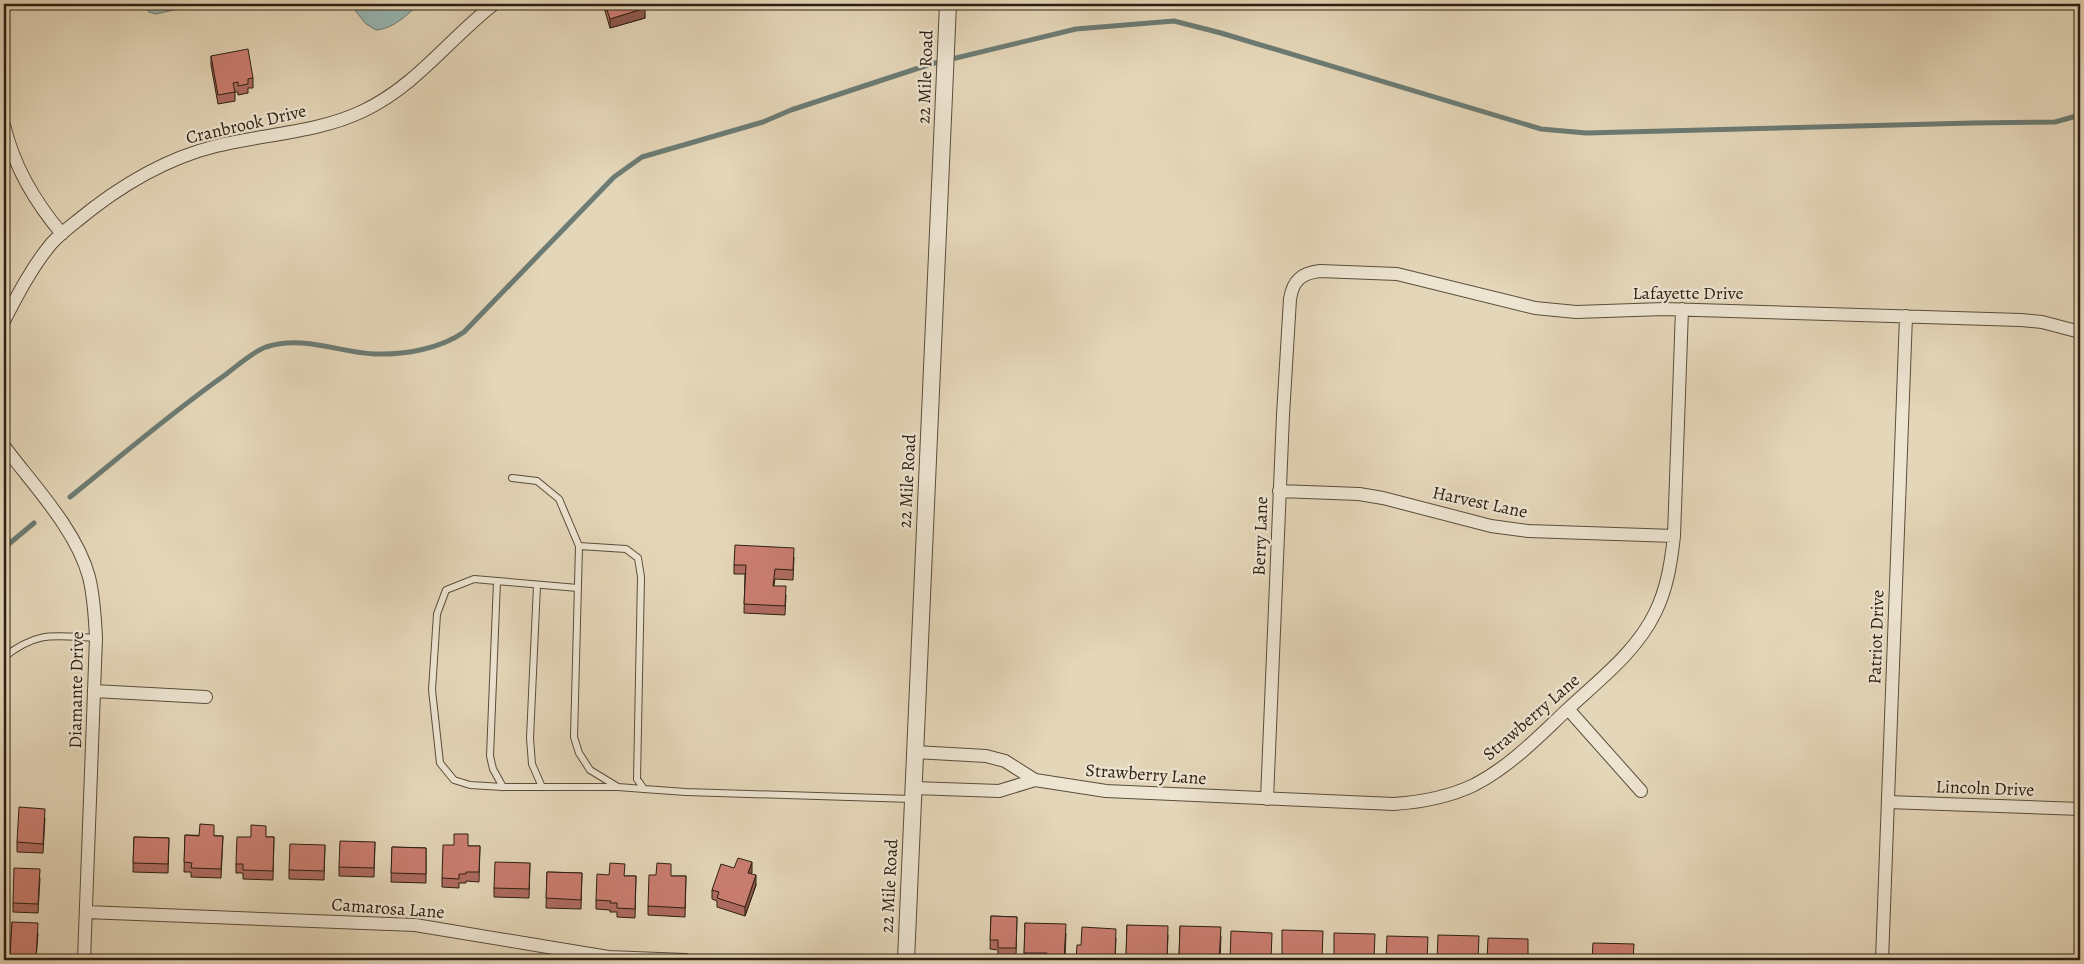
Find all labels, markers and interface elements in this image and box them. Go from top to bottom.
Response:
street label: 22 Mile Road [911,29,939,125]
street label: Cranbrook Drive [184,99,308,149]
street label: Lafayette Drive [1632,281,1744,305]
street label: 22 Mile Road [893,433,921,529]
street label: Harvest Lane [1430,480,1530,524]
street label: Berry Lane [1247,496,1273,576]
street label: Patriot Drive [1862,589,1890,685]
street label: Diamante Drive [63,631,89,749]
street label: Strawberry Lane [1477,668,1585,766]
street label: Strawberry Lane [1085,758,1207,790]
street label: Lincoln Drive [1935,774,2035,802]
street label: 22 Mile Road [875,838,903,934]
street label: Camarosa Lane [331,892,445,924]

